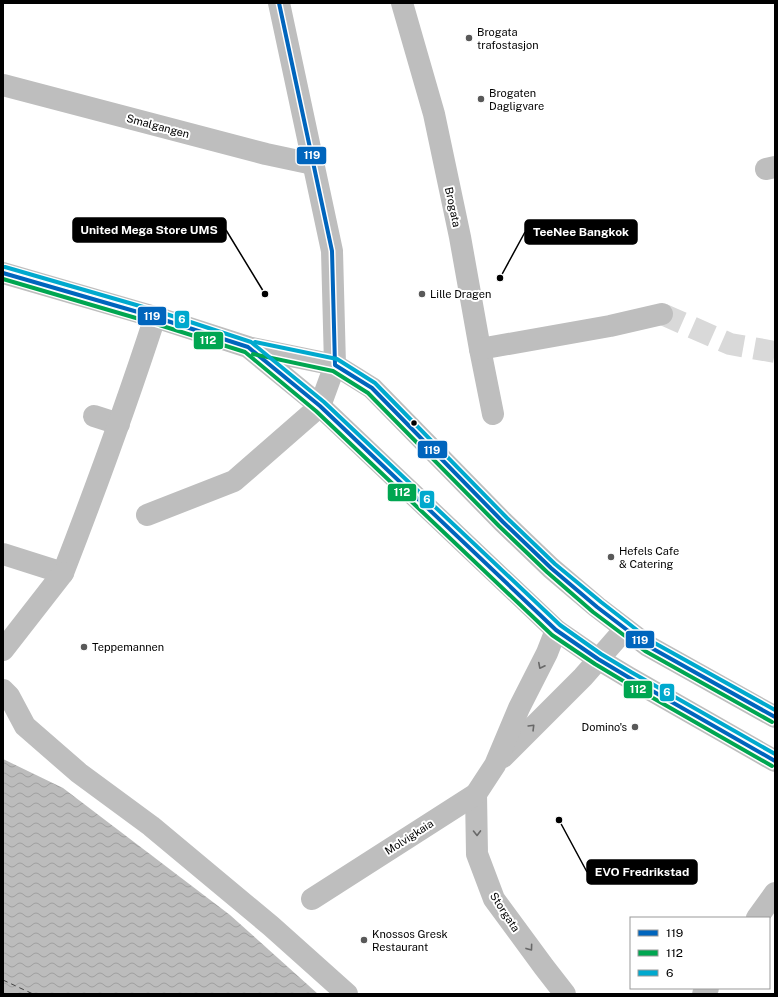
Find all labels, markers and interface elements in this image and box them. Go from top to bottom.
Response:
place label: Brogata trafostasjon [477,26,539,51]
marker: Brogata trafostasjon [464,33,474,43]
place label: Brogaten Dagligvare [489,87,544,112]
marker: Brogaten Dagligvare [476,94,486,104]
street label: Smalgangen [125,112,191,140]
line badge: 119 [296,146,327,165]
text: 119 [304,149,320,161]
street label: Brogata [443,186,463,228]
callout: United Mega Store UMS [73,218,226,242]
callout: TeeNee Bangkok [525,220,637,244]
text: United Mega Store UMS [80,223,218,237]
text: TeeNee Bangkok [533,225,629,239]
place label: Lille Dragen [430,288,491,300]
marker: Lille Dragen [417,289,427,299]
line badge: 119 [137,306,167,326]
text: 119 [144,310,160,322]
line badge: 6 [174,310,190,329]
text: 6 [178,313,186,325]
line badge: 112 [193,331,224,350]
text: 112 [200,334,216,346]
unlabelled marker [409,418,419,428]
line badge: 119 [417,440,448,459]
text: 119 [424,444,440,456]
line badge: 112 [387,483,417,502]
text: 112 [394,486,410,498]
line badge: 6 [419,490,435,509]
text: 6 [423,493,431,505]
place label: Hefels Cafe & Catering [619,545,679,570]
marker: Hefels Cafe & Catering [606,552,616,562]
line badge: 119 [625,630,655,649]
text: 119 [632,634,648,646]
place label: Teppemannen [92,641,164,653]
marker: Teppemannen [79,642,89,652]
one-way arrow [538,662,546,669]
line badge: 112 [623,680,653,699]
text: 112 [630,683,646,695]
line badge: 6 [659,683,675,702]
text: 6 [663,686,671,698]
place label: Domino's [582,721,627,733]
marker: Domino's [630,722,640,732]
one-way arrow [528,724,535,732]
street label: Molvigkaia [383,817,435,857]
one-way arrow [473,830,481,836]
callout: EVO Fredrikstad [587,860,697,884]
text: EVO Fredrikstad [595,865,689,879]
street label: Storgata [488,890,522,934]
legend [630,917,770,989]
text: 119 [666,926,683,940]
place label: Knossos Gresk Restaurant [372,928,448,953]
marker: Knossos Gresk Restaurant [359,935,369,945]
one-way arrow [525,943,532,950]
text: 112 [666,946,683,960]
text: 6 [666,966,673,980]

